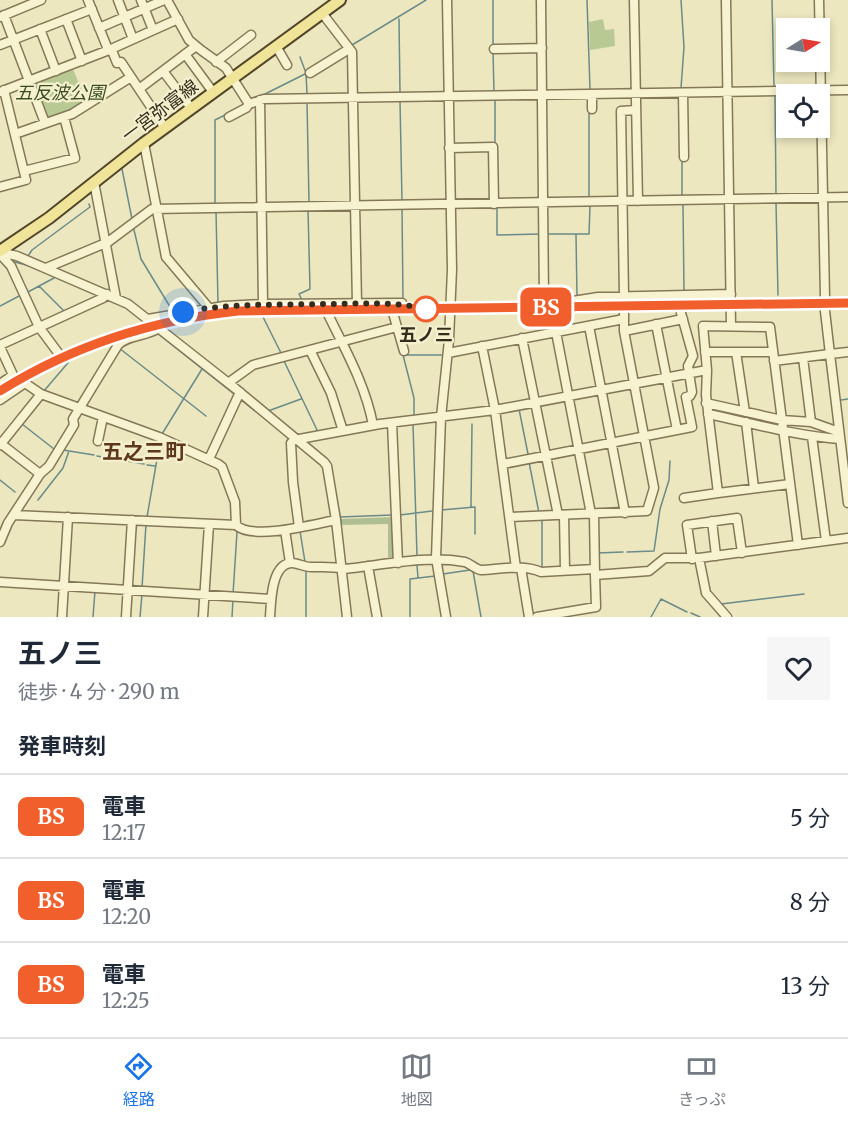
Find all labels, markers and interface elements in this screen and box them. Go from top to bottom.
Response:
north arrow [776,18,830,72]
map controls [776,18,830,138]
street label: 一宮弥富線 [117,74,203,147]
park label: 五反波公園 [15,81,108,104]
button: locate [776,84,830,138]
line badge: BS [519,288,573,326]
text: BS [532,294,560,321]
marker: 五ノ三 [413,296,439,322]
your location [168,297,198,327]
place label: 五ノ三 [399,323,453,346]
district label: 五之三町 [102,438,186,465]
text: 五ノ三 [18,635,102,671]
button: heart [767,637,830,700]
text: 徒歩 · 4 分 · 290 m [18,679,180,704]
text: 発車時刻 [18,732,106,760]
text: 電車 [102,792,146,820]
text: BS [37,803,65,830]
text: 5 分 [790,804,830,832]
text: 12:17 [102,820,146,845]
text: 電車 [102,876,146,904]
text: BS [37,887,65,914]
text: 8 分 [790,888,830,916]
text: 12:20 [102,904,151,929]
text: 電車 [102,960,146,988]
text: BS [37,971,65,998]
text: 13 分 [781,972,830,1000]
text: 12:25 [102,988,150,1013]
tab: 経路 [122,1050,155,1110]
tab: 地図 [400,1050,433,1110]
tab: きっぷ [678,1050,726,1110]

